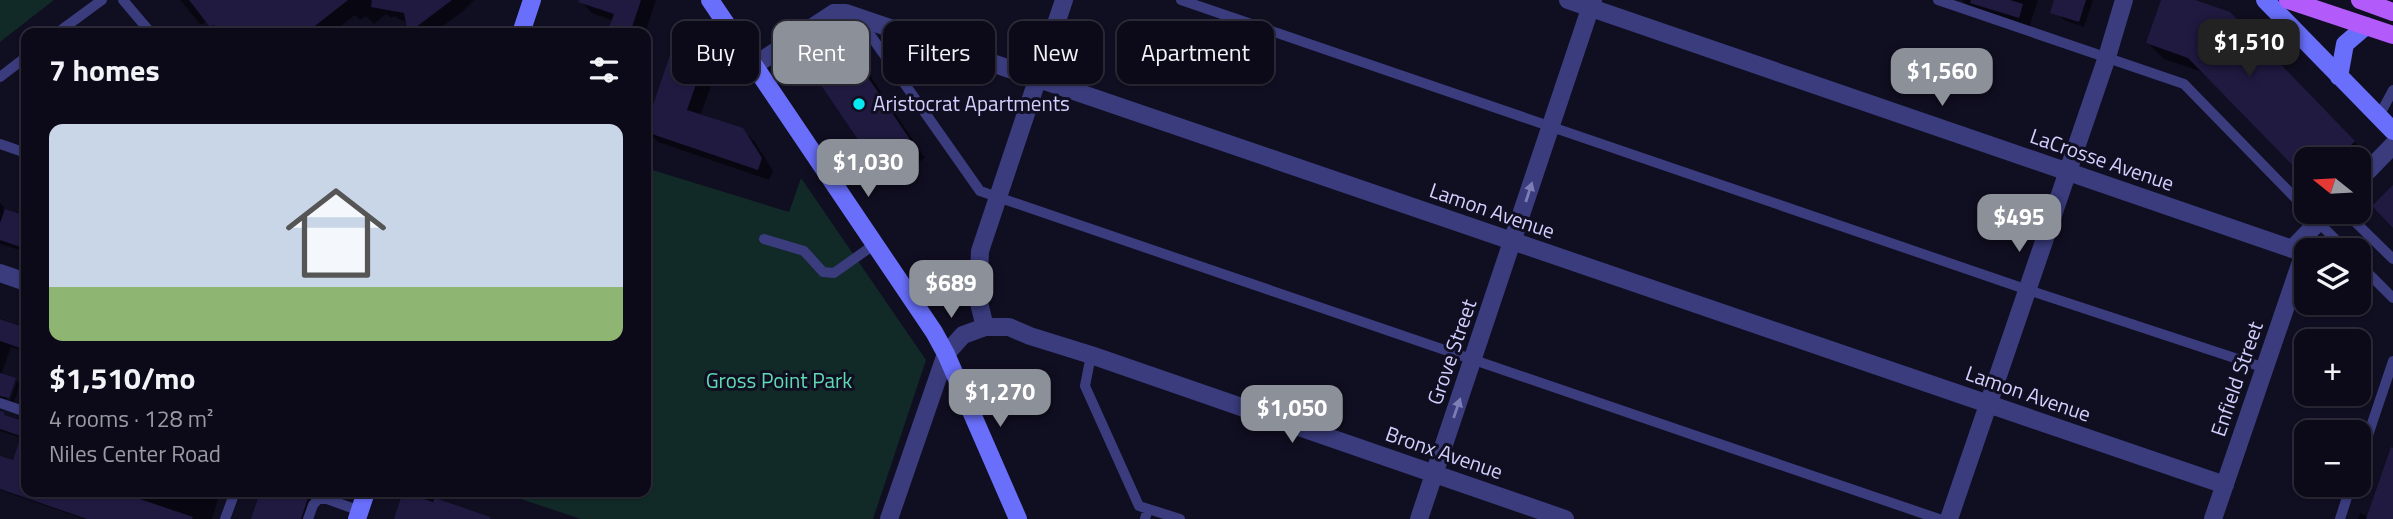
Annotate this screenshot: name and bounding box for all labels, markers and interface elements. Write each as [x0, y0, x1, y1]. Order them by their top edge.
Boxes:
pin: $1,510 [2192, 20, 2306, 79]
chip: Buy [672, 21, 759, 84]
chip: Rent [773, 21, 869, 84]
chip: Filters [883, 21, 995, 84]
chip: New [1009, 21, 1103, 84]
chip: Apartment [1117, 21, 1274, 84]
text: $1,510 [2214, 24, 2284, 59]
text: 7 homes [49, 47, 160, 93]
pin: $1,560 [1885, 48, 1999, 108]
icon: filters [585, 51, 623, 89]
text: $1,560 [1907, 53, 1977, 88]
place label: Aristocrat Apartments [873, 87, 1070, 119]
marker: Aristocrat Apartments [851, 96, 867, 112]
street label: LaCrosse Avenue [2026, 119, 2179, 199]
pin: $1,030 [811, 140, 925, 199]
text: $1,030 [833, 144, 903, 179]
north arrow [2294, 147, 2371, 224]
map controls [2294, 147, 2371, 497]
icon: home [273, 170, 399, 296]
street label: Lamon Avenue [1425, 174, 1559, 246]
one-way arrow [1525, 182, 1535, 203]
pin: $495 [1978, 194, 2060, 254]
text: $495 [1993, 199, 2045, 234]
button: layers [2294, 238, 2371, 315]
pin: $689 [910, 260, 992, 320]
text: $689 [925, 265, 977, 300]
street label: Grove Street [1418, 294, 1484, 409]
street label: Enfield Street [2201, 316, 2271, 441]
button: + [2294, 329, 2371, 406]
text: $1,510/mo [49, 355, 195, 401]
street label: Lamon Avenue [1961, 357, 2095, 429]
park label: Gross Point Park [706, 364, 852, 396]
pin: $1,270 [943, 370, 1057, 429]
text: $1,270 [965, 374, 1035, 409]
pin: $1,050 [1235, 386, 1349, 445]
text: $1,050 [1257, 390, 1327, 425]
one-way arrow [1452, 397, 1463, 418]
text: 4 rooms · 128 m² [49, 401, 213, 436]
street label: Bronx Avenue [1381, 417, 1507, 487]
button: − [2294, 420, 2371, 497]
text: Niles Center Road [49, 436, 221, 471]

